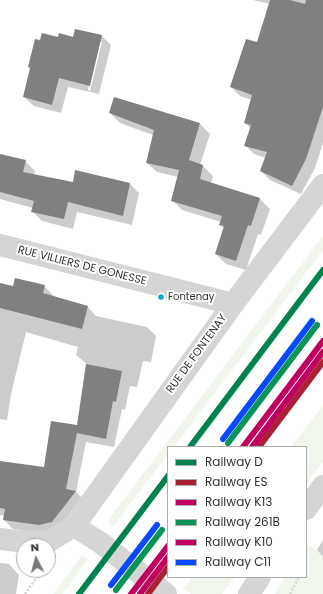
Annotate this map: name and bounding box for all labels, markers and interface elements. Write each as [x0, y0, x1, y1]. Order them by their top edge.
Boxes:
street label: RUE VILLIERS DE GONESSE [16, 244, 148, 288]
place label: Fontenay [168, 291, 214, 303]
marker: Fontenay [156, 292, 166, 302]
street label: RUE DE FONTENAY [164, 312, 230, 396]
legend [167, 446, 307, 578]
text: Railway D [205, 453, 263, 470]
text: Railway ES [205, 473, 267, 490]
text: Railway K13 [205, 493, 272, 510]
text: Railway 261B [205, 513, 280, 530]
text: Railway K10 [205, 533, 273, 550]
north arrow [16, 538, 56, 578]
text: N [30, 539, 40, 555]
text: Railway C11 [205, 553, 271, 570]

